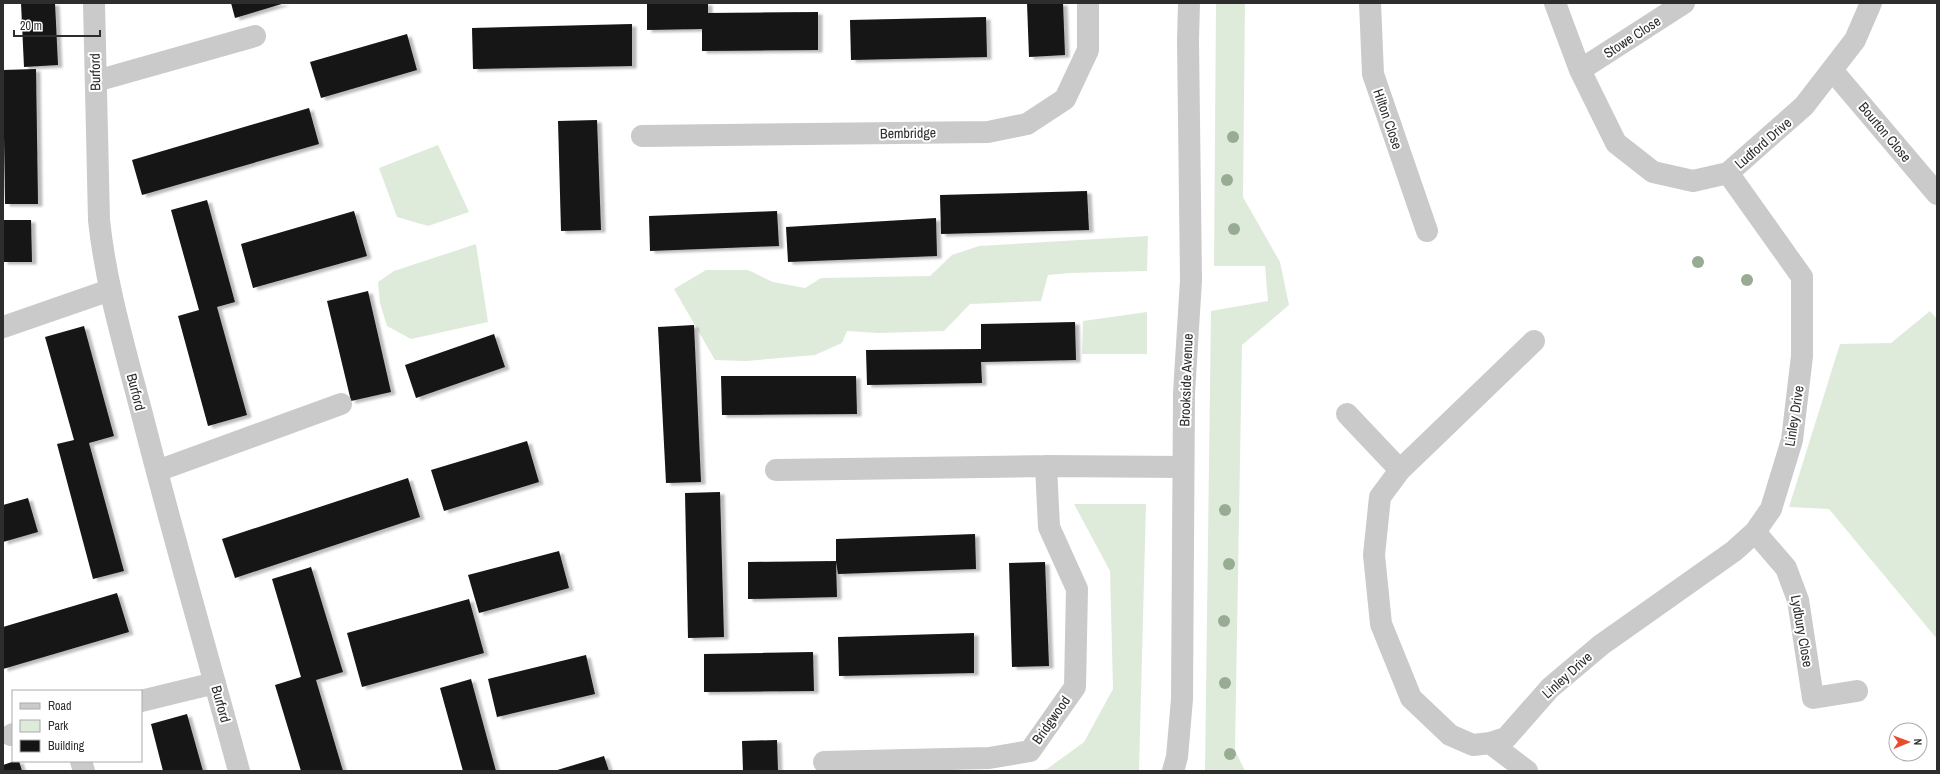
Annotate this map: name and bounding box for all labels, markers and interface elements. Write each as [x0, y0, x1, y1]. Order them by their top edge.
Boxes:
scale bar [14, 12, 100, 38]
street label: Stowe Close [1600, 12, 1664, 62]
text: 20 m [20, 18, 42, 34]
street label: Burford [86, 53, 104, 91]
street label: Hilton Close [1369, 87, 1407, 151]
street label: Bourton Close [1855, 98, 1915, 166]
street label: Ludford Drive [1731, 113, 1795, 173]
street label: Bembridge [880, 124, 936, 142]
street label: Brookside Avenue [1175, 333, 1197, 427]
street label: Burford [123, 372, 149, 412]
street label: Linley Drive [1780, 384, 1808, 448]
street label: Lydbury Close [1787, 594, 1817, 668]
street label: Linley Drive [1538, 648, 1596, 702]
street label: Burford [207, 683, 235, 725]
legend [12, 690, 142, 762]
street label: Bridgwood [1028, 692, 1074, 748]
text: Road [48, 698, 72, 714]
text: Park [48, 718, 68, 734]
north arrow [1888, 722, 1928, 762]
text: Building [48, 738, 85, 754]
text: N [1911, 738, 1925, 745]

